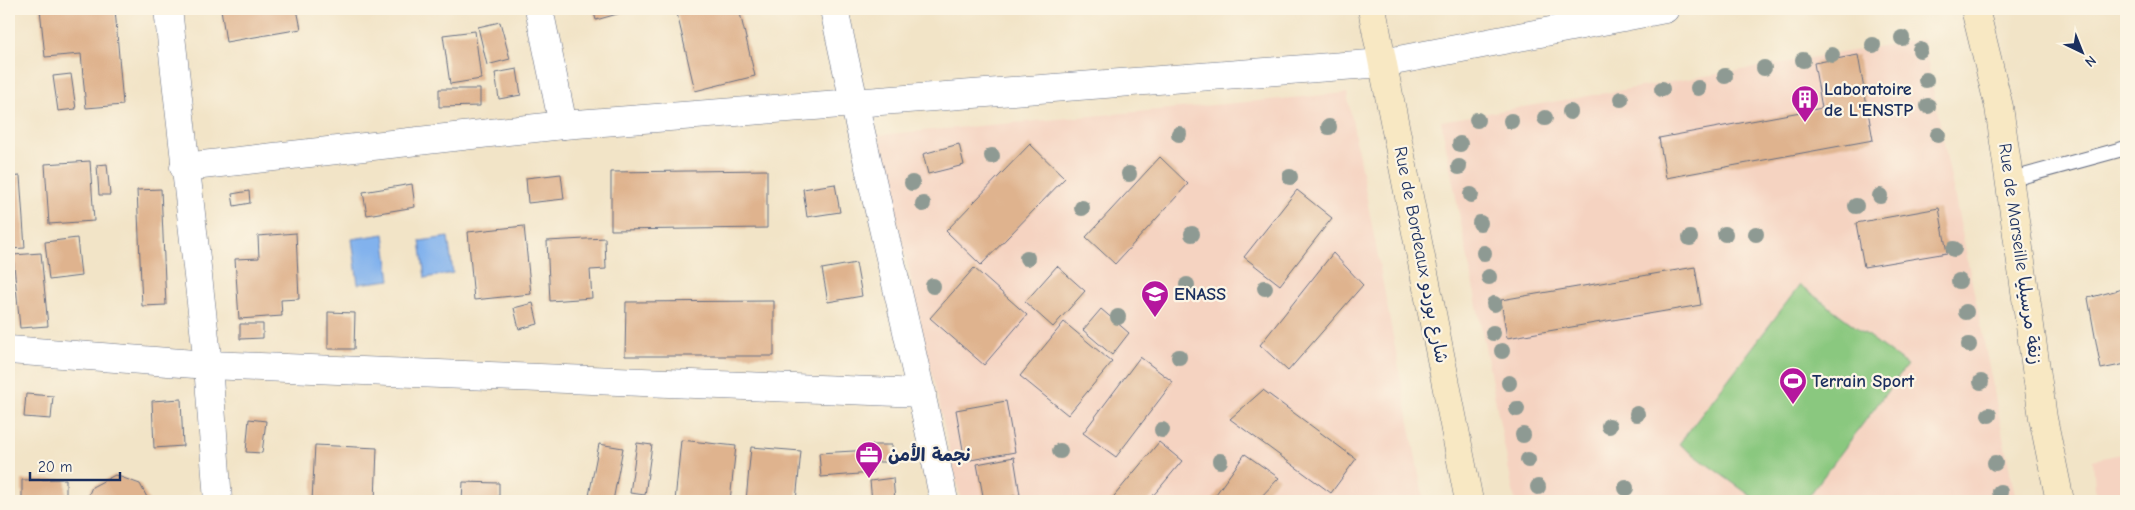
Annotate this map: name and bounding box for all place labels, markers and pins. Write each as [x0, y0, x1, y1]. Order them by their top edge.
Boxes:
place label: Laboratoire de L'ENSTP [1824, 79, 1913, 121]
building icon: Laboratoire de L'ENSTP [1790, 84, 1820, 123]
school or university icon: ENASS [1140, 279, 1170, 318]
place label: ENASS [1174, 284, 1226, 305]
sports icon: Terrain Sport [1778, 366, 1808, 405]
place label: Terrain Sport [1812, 371, 1915, 392]
office icon: نجمة الأمن [854, 440, 884, 479]
place label: نجمة الأمن [888, 443, 971, 466]

